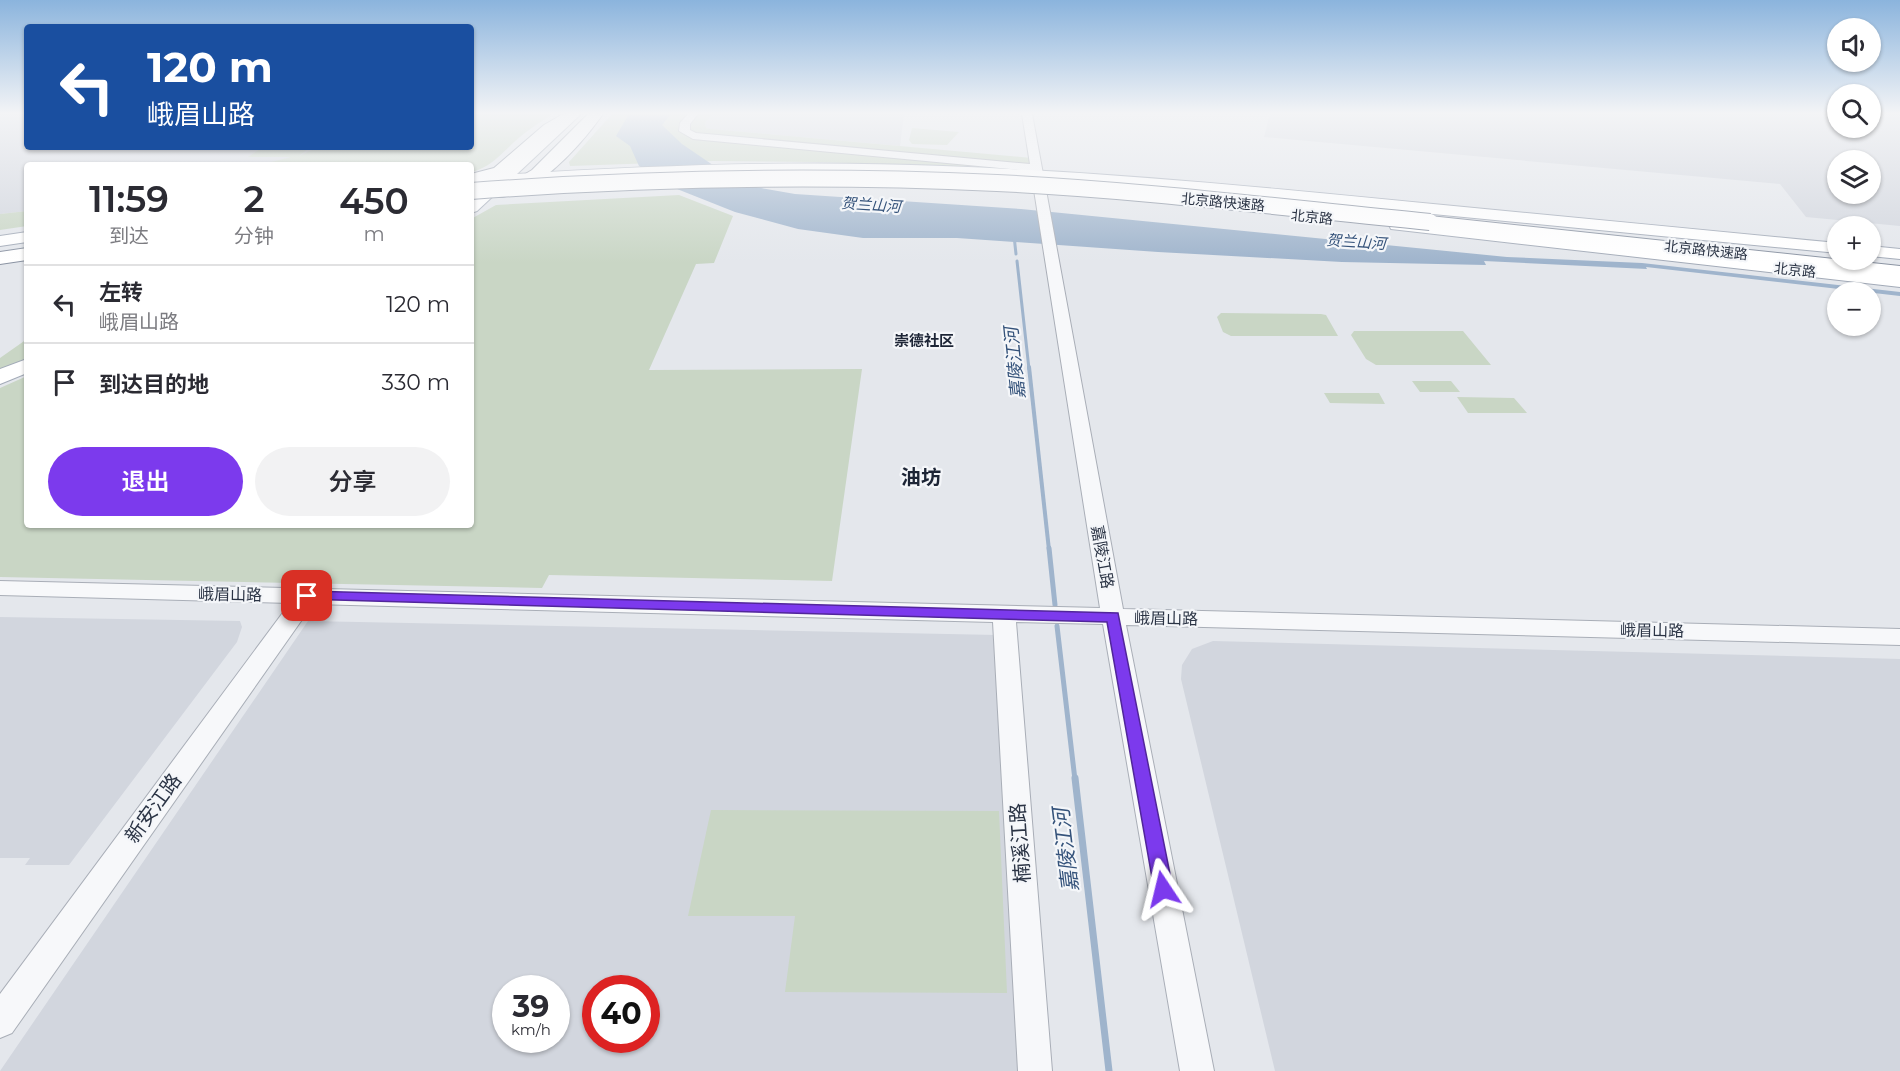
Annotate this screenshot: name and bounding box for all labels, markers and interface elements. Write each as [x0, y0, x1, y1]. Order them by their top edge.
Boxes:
map controls [1827, 18, 1881, 336]
button: sound [1827, 18, 1881, 72]
text: 120 m [147, 41, 273, 93]
icon: left [48, 48, 126, 126]
button: search [1827, 84, 1881, 138]
text: 峨眉山路 [147, 98, 255, 131]
button: layers [1827, 150, 1881, 204]
text: 11:59 [89, 177, 169, 221]
text: 2 [244, 177, 265, 221]
text: 450 [339, 179, 409, 223]
street label: 北京路快速路 [1180, 189, 1266, 215]
water label: 贺兰山河 [840, 193, 905, 216]
street label: 北京路 [1290, 206, 1334, 228]
button: + [1827, 216, 1881, 270]
text: m [363, 222, 385, 246]
text: 到达 [109, 224, 149, 248]
text: 分钟 [234, 224, 274, 248]
water label: 贺兰山河 [1325, 230, 1390, 253]
street label: 北京路快速路 [1663, 237, 1749, 263]
street label: 北京路 [1773, 259, 1817, 281]
text: 左转 [99, 279, 143, 306]
button: − [1827, 282, 1881, 336]
icon: left [48, 288, 81, 321]
text: 120 m [386, 291, 450, 318]
text: 峨眉山路 [99, 310, 179, 334]
water label: 嘉陵江河 [1000, 323, 1030, 400]
district label: 崇德社区 [894, 331, 954, 350]
icon: arrive [48, 366, 81, 399]
text: 330 m [382, 369, 450, 396]
text: 到达目的地 [99, 371, 209, 398]
button: 退出 [48, 447, 243, 516]
button: 分享 [255, 447, 450, 516]
district label: 油坊 [901, 465, 941, 489]
street label: 嘉陵江路 [1088, 524, 1117, 590]
pin [281, 570, 332, 621]
icon: arrive [290, 579, 323, 612]
street label: 峨眉山路 [198, 584, 262, 605]
street label: 峨眉山路 [1134, 608, 1198, 629]
street label: 峨眉山路 [1620, 620, 1684, 641]
street label: 新安江路 [120, 769, 186, 847]
street label: 楠溪江路 [1005, 802, 1035, 884]
water label: 嘉陵江河 [1047, 803, 1083, 893]
position arrow [1131, 857, 1195, 921]
speed limit sign: 40 [582, 975, 660, 1053]
text: 39 [513, 988, 549, 1025]
text: km/h [511, 1020, 551, 1039]

